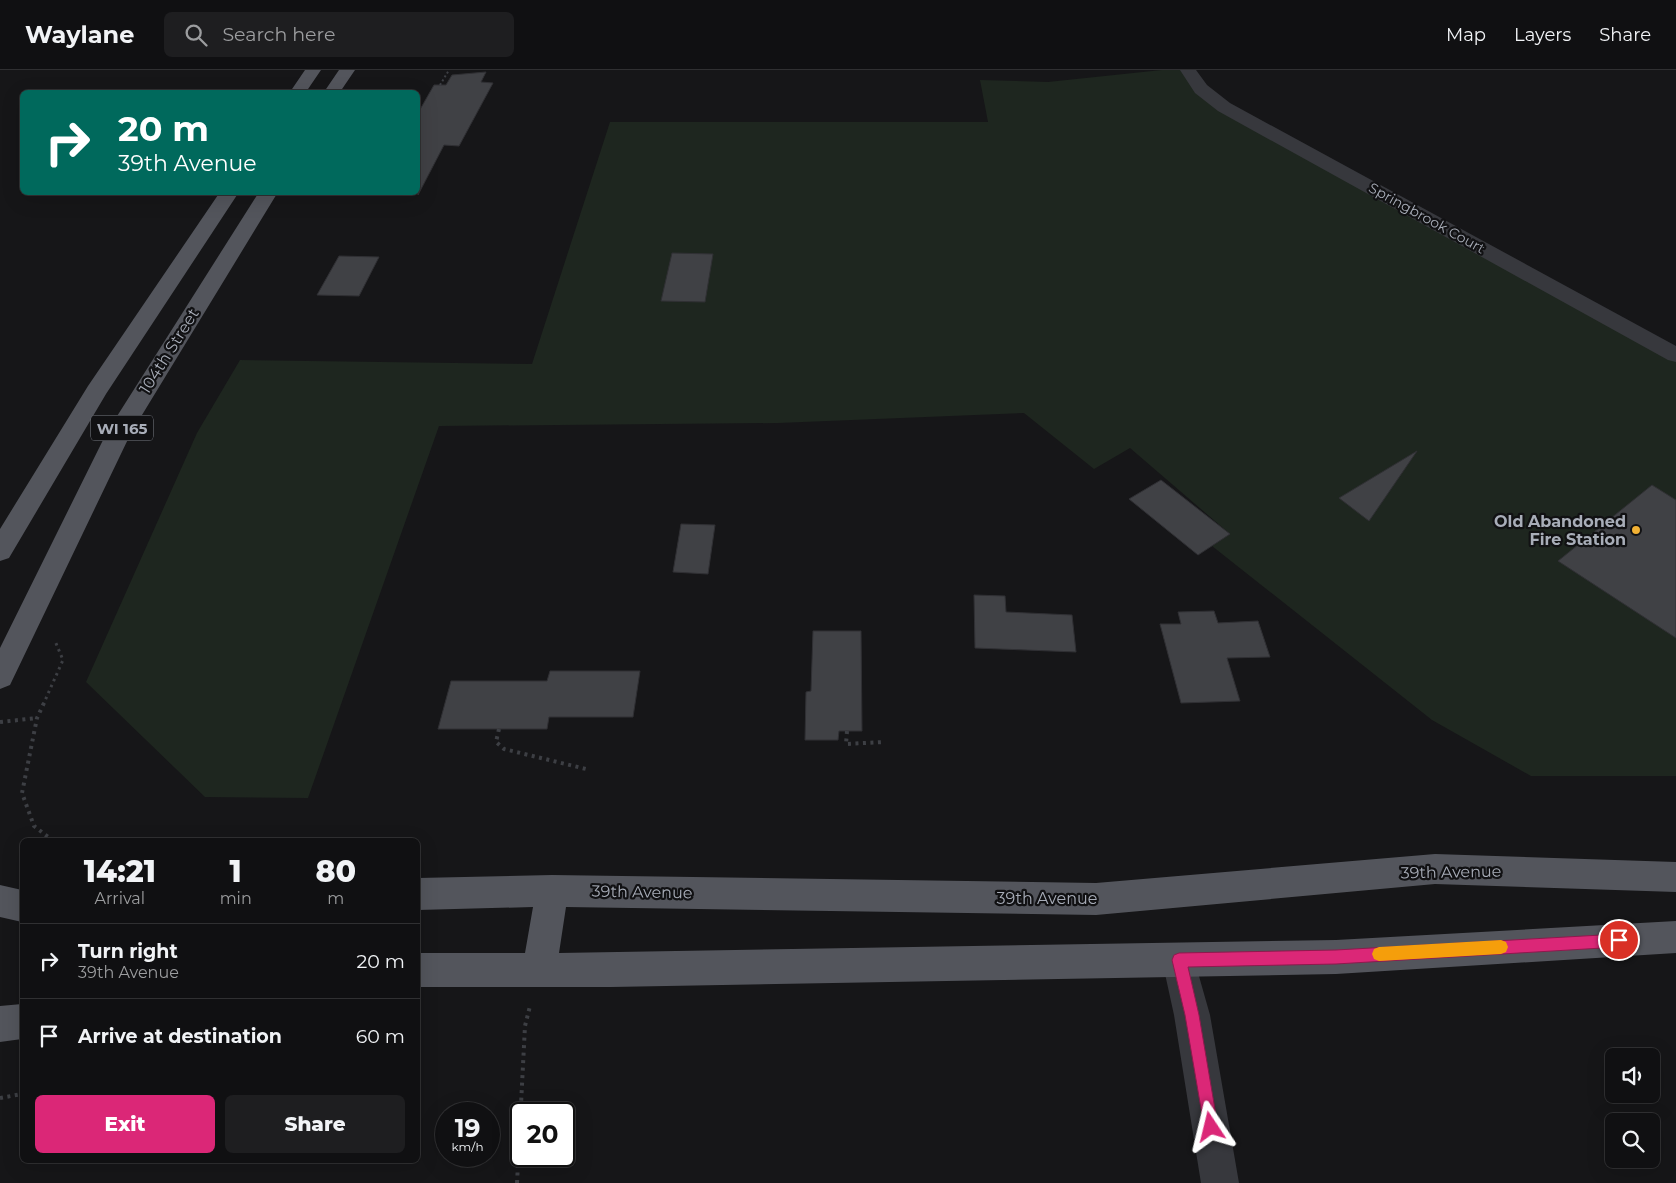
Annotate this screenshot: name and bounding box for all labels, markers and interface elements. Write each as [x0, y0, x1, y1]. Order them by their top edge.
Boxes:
search box [164, 12, 514, 57]
text: Waylane [25, 20, 134, 49]
icon: search [182, 21, 210, 49]
text: Search here [222, 23, 335, 46]
text: Map [1446, 24, 1486, 46]
text: Layers [1514, 24, 1571, 46]
text: Share [1599, 24, 1651, 46]
text: 20 m [118, 107, 209, 150]
icon: right [35, 110, 100, 175]
text: 39th Avenue [118, 150, 257, 177]
street label: Springbrook Court [1366, 179, 1489, 258]
street label: 104th Street [135, 304, 203, 397]
road number: WI 165 [91, 416, 153, 440]
place label: Old Abandoned Fire Station [1494, 512, 1626, 549]
marker: Old Abandoned Fire Station [1630, 524, 1642, 536]
text: 14:21 [84, 853, 156, 890]
text: 1 [230, 853, 242, 890]
text: 80 [316, 853, 356, 890]
street label: 39th Avenue [1400, 862, 1502, 882]
street label: 39th Avenue [591, 882, 693, 902]
text: Arrival [95, 889, 145, 908]
text: min [220, 889, 252, 908]
text: m [327, 889, 344, 908]
street label: 39th Avenue [997, 889, 1097, 908]
pin [1598, 919, 1640, 961]
icon: arrive [1605, 926, 1633, 954]
text: Turn right [78, 940, 178, 963]
icon: right [35, 947, 63, 975]
text: 20 m [357, 950, 405, 973]
text: 39th Avenue [78, 963, 179, 982]
icon: arrive [35, 1022, 63, 1050]
text: Arrive at destination [78, 1025, 282, 1048]
text: 60 m [356, 1025, 405, 1048]
map controls [1605, 1048, 1660, 1168]
button: sound [1605, 1048, 1660, 1103]
button: Exit [35, 1095, 215, 1153]
button: Share [225, 1095, 405, 1153]
position arrow [1184, 1100, 1236, 1152]
speed limit sign: 20 [510, 1102, 575, 1167]
text: 19 [455, 1113, 480, 1143]
button: search [1605, 1113, 1660, 1168]
text: km/h [451, 1139, 484, 1154]

